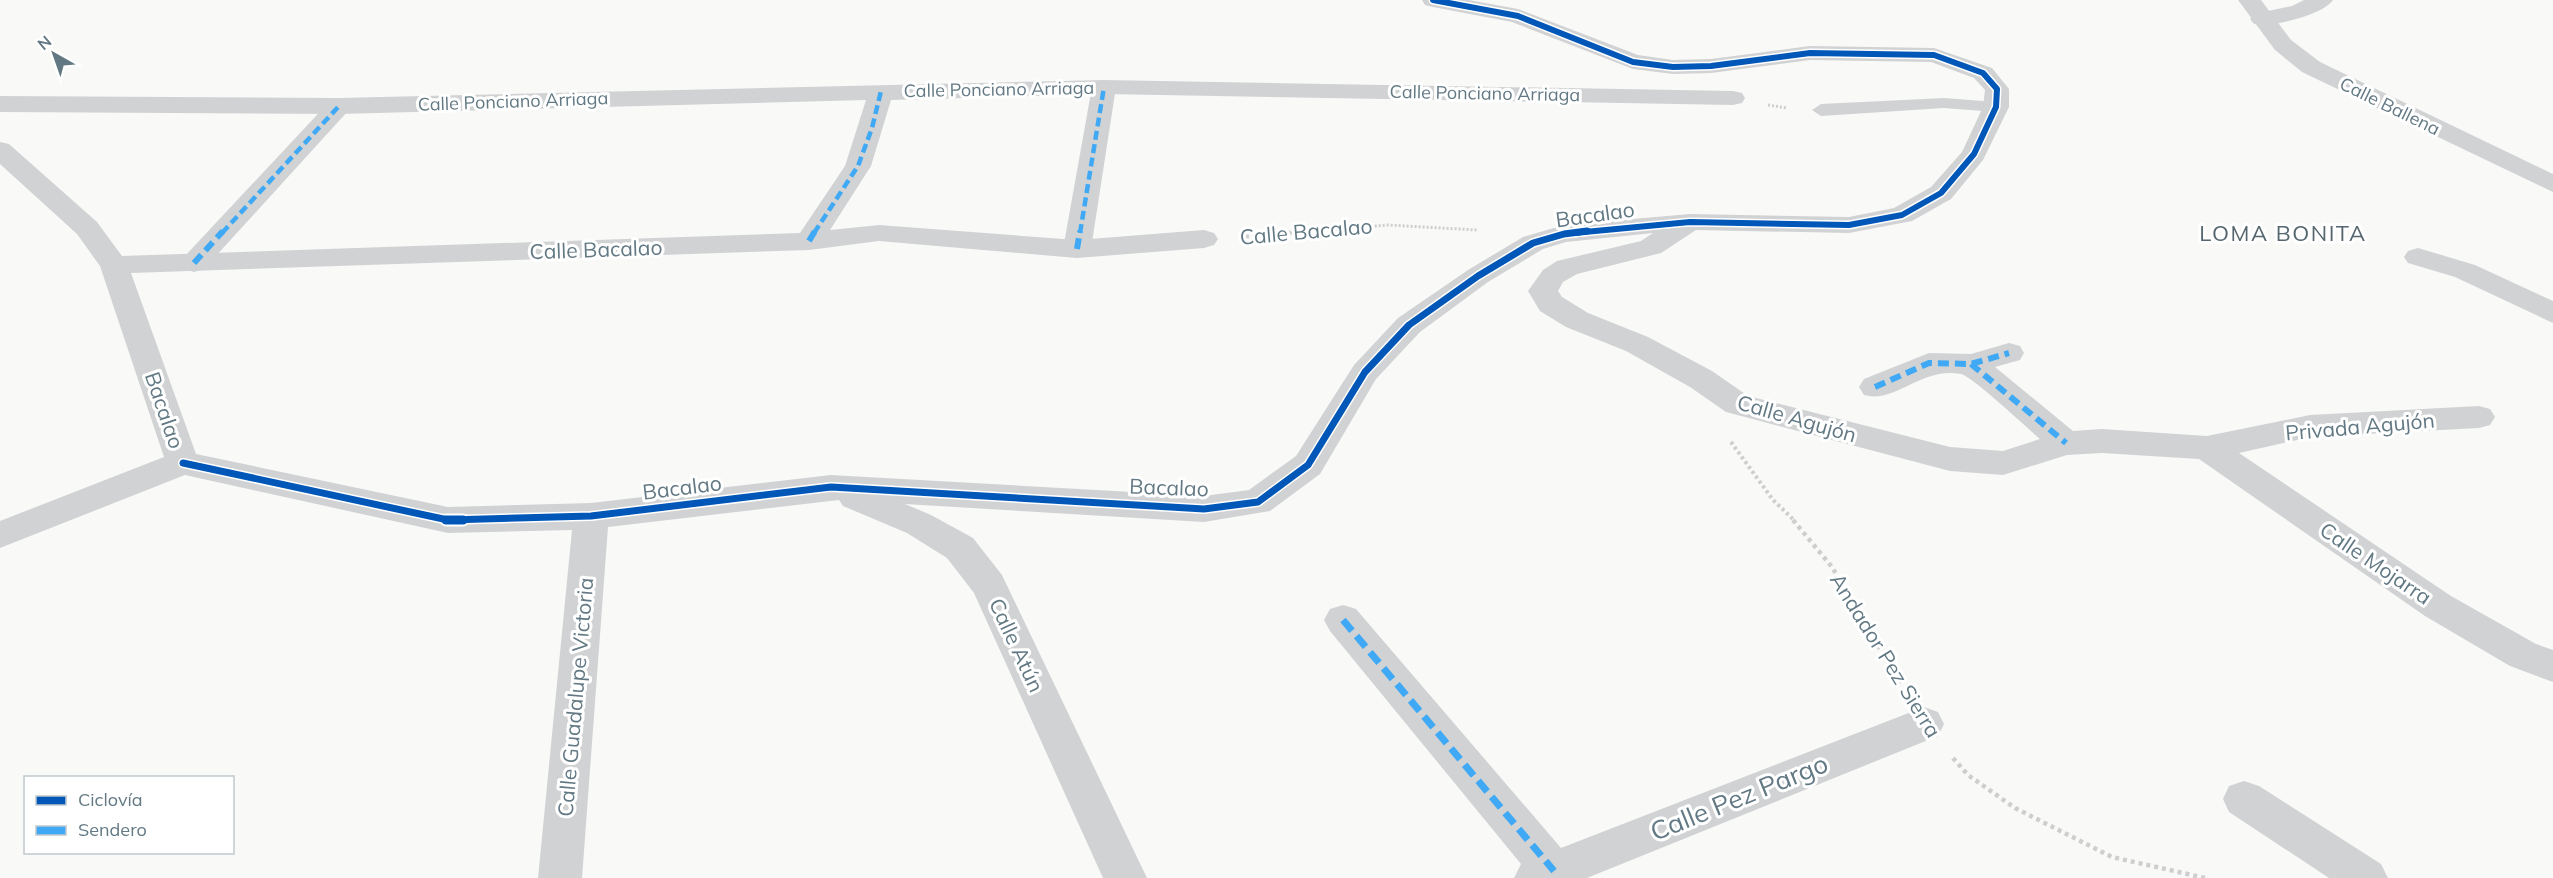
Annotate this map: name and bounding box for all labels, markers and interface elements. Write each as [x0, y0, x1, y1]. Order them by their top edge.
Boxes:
north arrow [24, 24, 84, 84]
text: N [33, 31, 55, 54]
street label: Calle Ballena [2336, 72, 2444, 140]
street label: Calle Ponciano Arriaga [904, 76, 1094, 102]
street label: Calle Ponciano Arriaga [1390, 80, 1580, 106]
street label: Calle Ponciano Arriaga [417, 86, 609, 116]
street label: Bacalao [1554, 196, 1636, 232]
street label: Calle Bacalao [1239, 212, 1373, 250]
district label: LOMA BONITA [2199, 219, 2367, 247]
street label: Calle Bacalao [529, 234, 663, 264]
street label: Bacalao [140, 368, 190, 452]
street label: Calle Agujón [1734, 389, 1860, 447]
street label: Privada Agujón [2284, 407, 2436, 445]
street label: Bacalao [641, 469, 723, 505]
street label: Bacalao [1129, 473, 1209, 501]
street label: Calle Mojarra [2315, 516, 2437, 610]
street label: Andador Pez Sierra [1825, 568, 1947, 742]
street label: Calle Guadalupe Victoria [552, 576, 598, 818]
street label: Calle Atún [984, 594, 1050, 696]
street label: Calle Pez Pargo [1645, 746, 1833, 848]
legend [24, 776, 234, 854]
text: Ciclovía [78, 788, 143, 811]
text: Sendero [78, 818, 147, 841]

